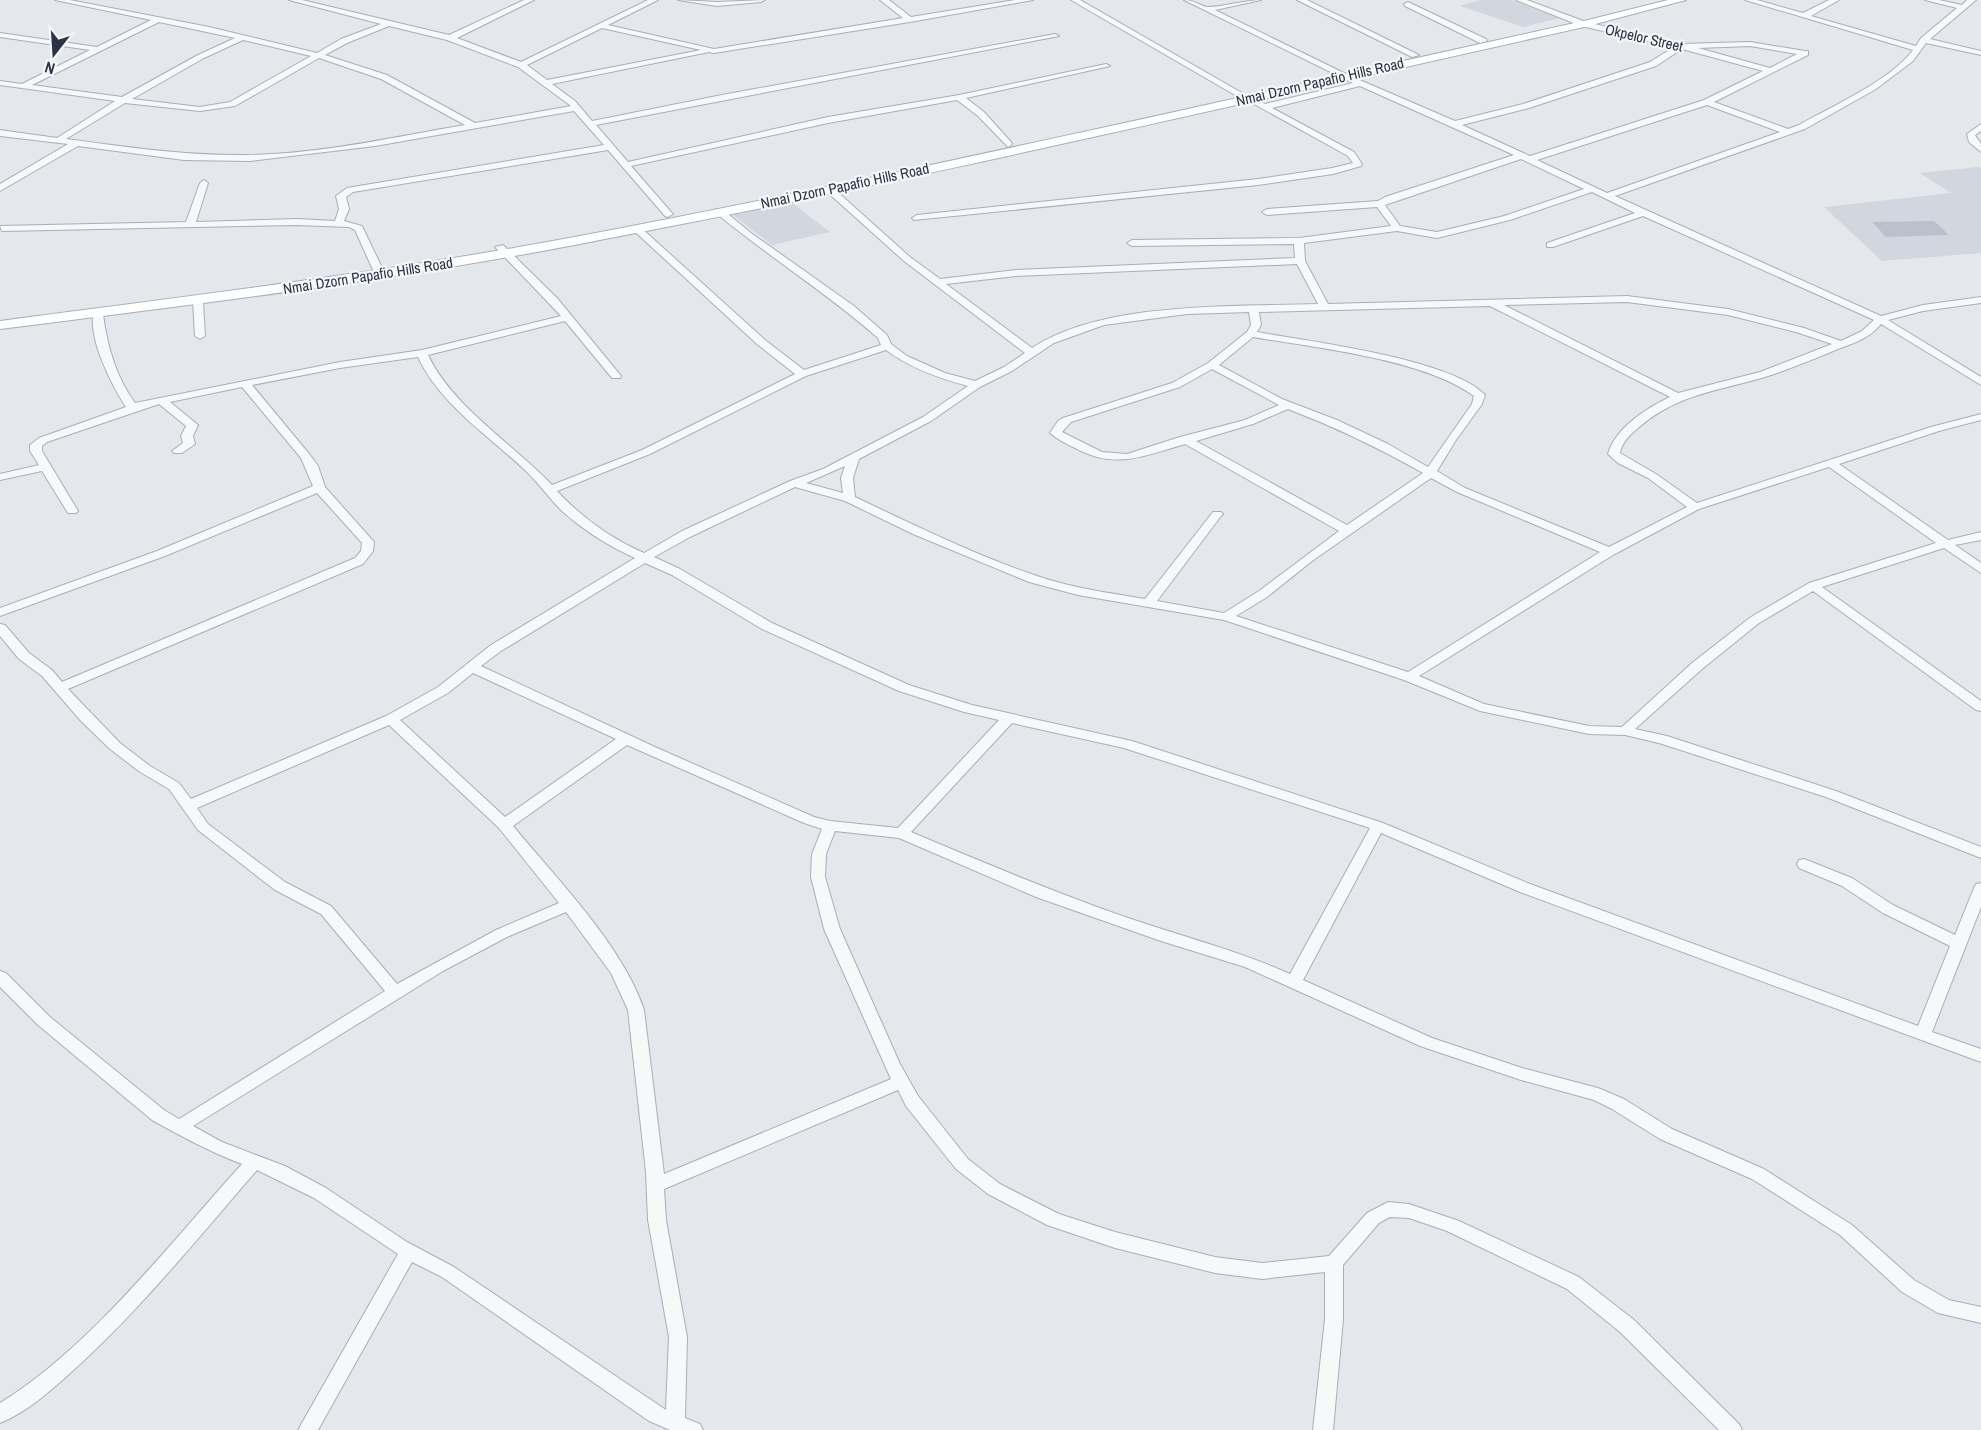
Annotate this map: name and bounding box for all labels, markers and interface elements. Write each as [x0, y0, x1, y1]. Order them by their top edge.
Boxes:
street label: Okpelor Street [1603, 18, 1686, 57]
north arrow [24, 24, 84, 84]
street label: Nmai Dzorn Papafio Hills Road [1234, 52, 1406, 111]
text: N [42, 56, 57, 80]
street label: Nmai Dzorn Papafio Hills Road [759, 157, 931, 214]
street label: Nmai Dzorn Papafio Hills Road [282, 252, 454, 299]

